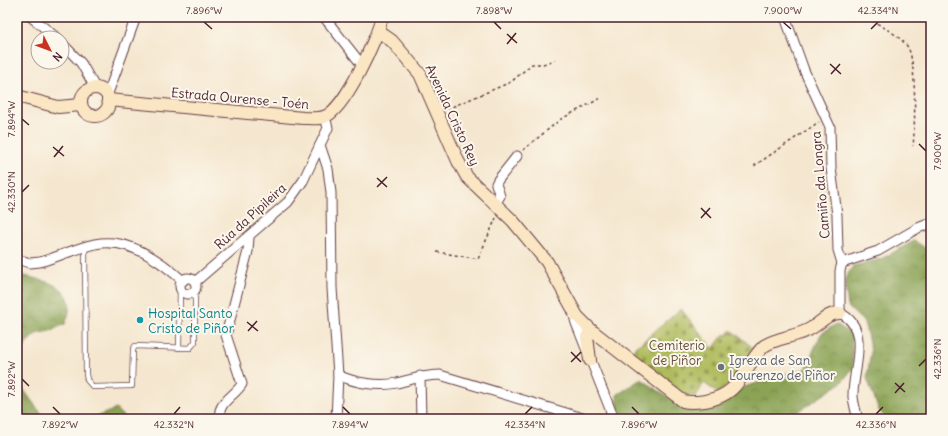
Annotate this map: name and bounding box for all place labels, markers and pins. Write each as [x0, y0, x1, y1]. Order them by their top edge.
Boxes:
place label: Hospital Santo Cristo de Piñor [148, 305, 235, 337]
marker: Hospital Santo Cristo de Piñor [135, 315, 145, 325]
place label: Igrexa de San Lourenzo de Piñor [729, 352, 836, 384]
marker: Igrexa de San Lourenzo de Piñor [716, 362, 726, 372]

